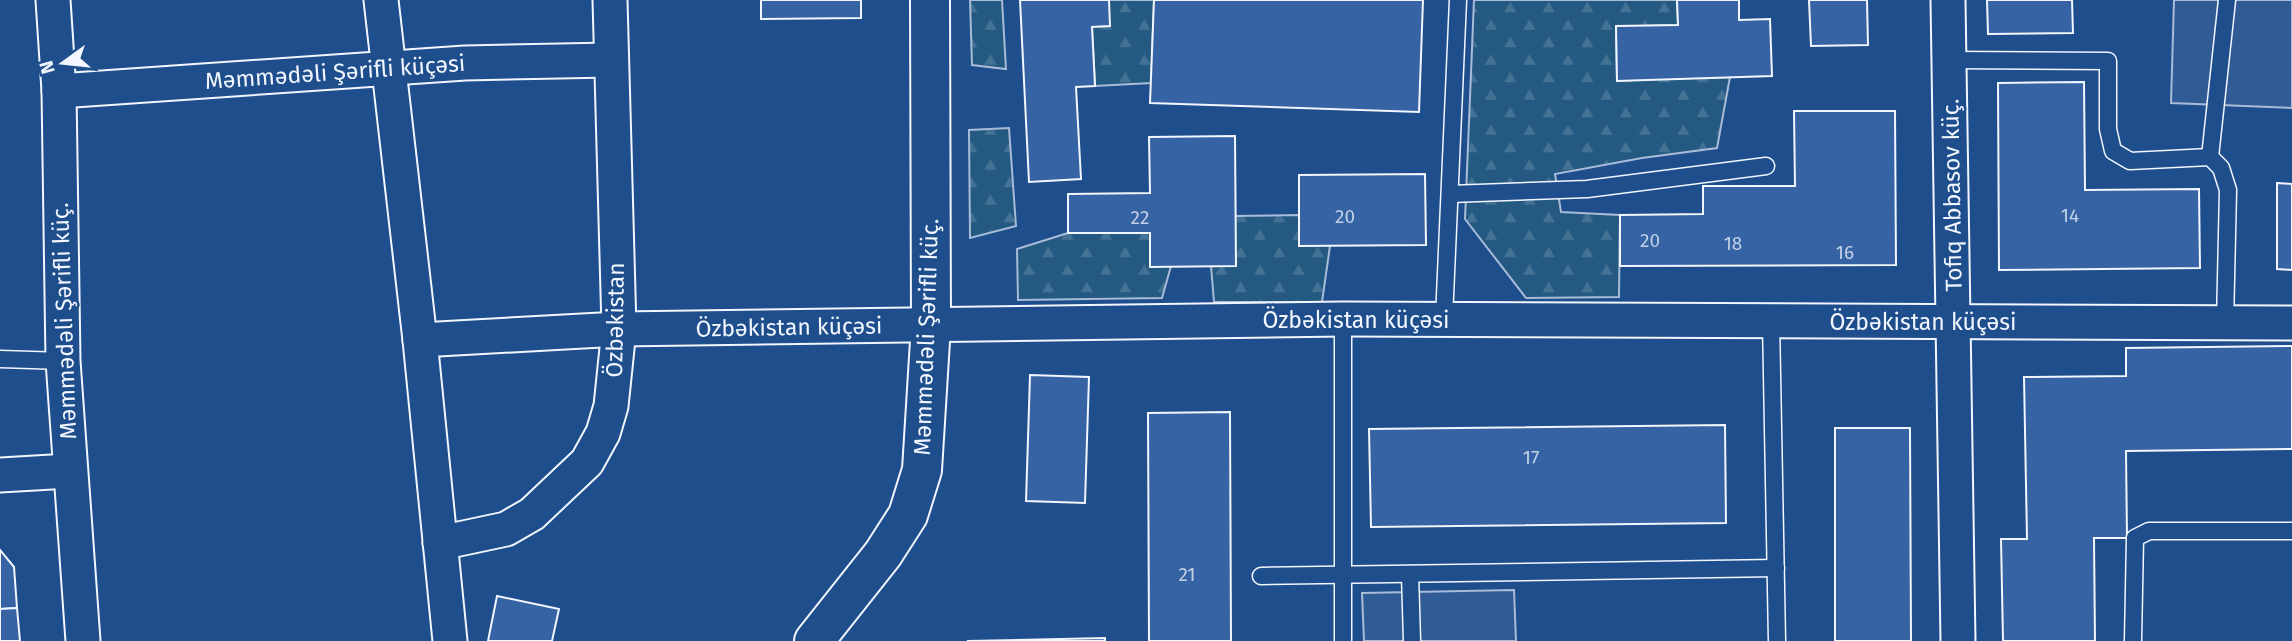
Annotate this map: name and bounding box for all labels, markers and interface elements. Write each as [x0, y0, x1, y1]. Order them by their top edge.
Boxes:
north arrow [28, 28, 98, 98]
street label: Məmmədəli Şərifli küçəsi [204, 49, 466, 95]
text: N [34, 58, 60, 76]
street label: Tofiq Abbasov küç. [1936, 98, 1968, 292]
street label: Məmmədəli Şərifli küç. [46, 202, 82, 440]
house number: 14 [2061, 204, 2079, 227]
house number: 20 [1335, 205, 1355, 228]
house number: 22 [1131, 206, 1149, 229]
street label: Məmmədəli Şərifli küç. [908, 218, 944, 456]
house number: 20 [1640, 229, 1660, 252]
house number: 18 [1724, 232, 1742, 255]
house number: 16 [1836, 241, 1854, 264]
street label: Özbəkistan [600, 262, 630, 378]
street label: Özbəkistan küçəsi [1263, 306, 1449, 334]
street label: Özbəkistan küçəsi [1830, 308, 2016, 336]
street label: Özbəkistan küçəsi [695, 311, 883, 343]
house number: 17 [1523, 446, 1539, 469]
house number: 21 [1178, 563, 1196, 586]

